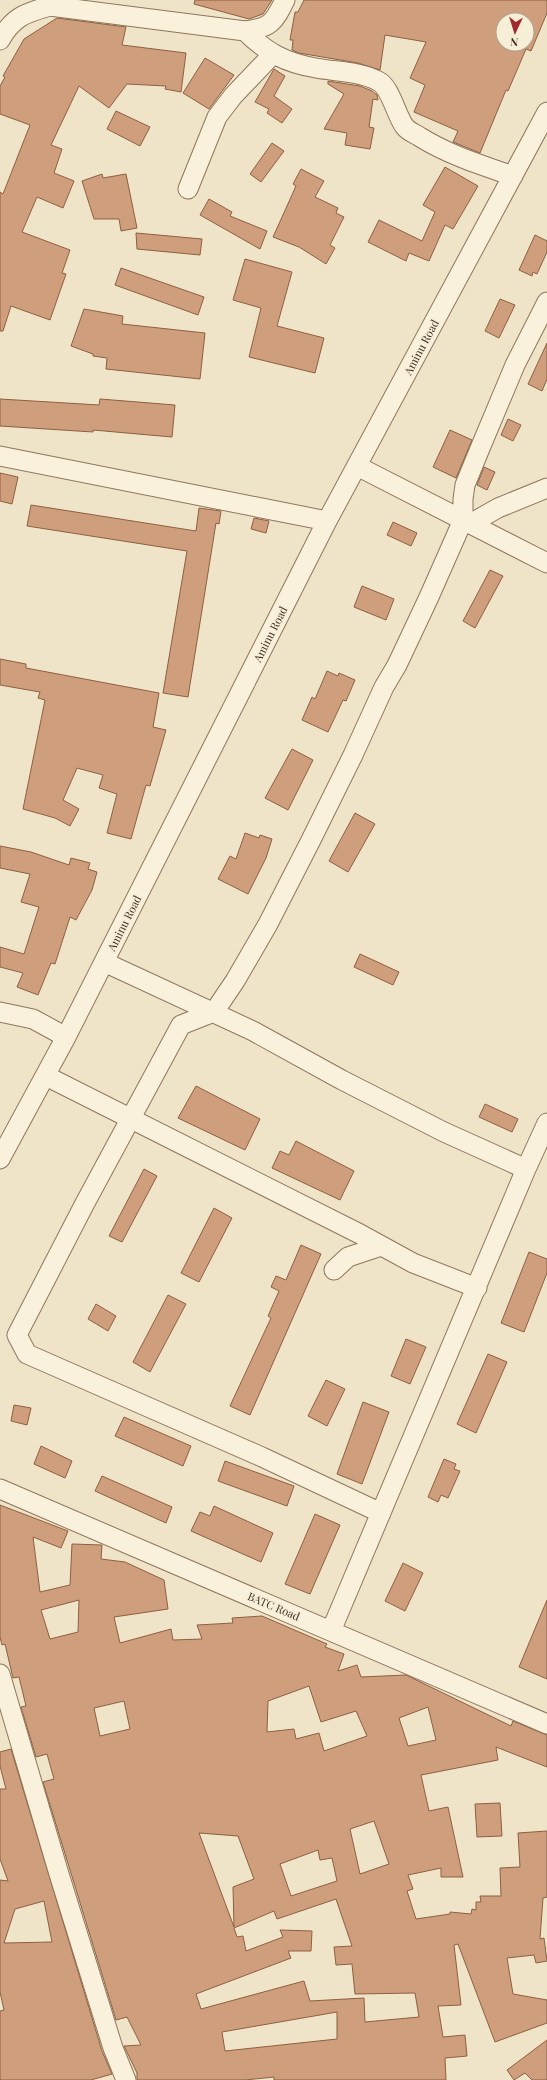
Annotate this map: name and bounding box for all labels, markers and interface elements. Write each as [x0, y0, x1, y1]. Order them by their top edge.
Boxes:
north arrow [495, 12, 535, 52]
text: N [510, 35, 519, 50]
street label: Aminu Road [400, 316, 442, 378]
street label: Aminu Road [249, 603, 291, 665]
street label: Aminu Road [103, 892, 145, 954]
street label: BATC Road [246, 1588, 303, 1624]

